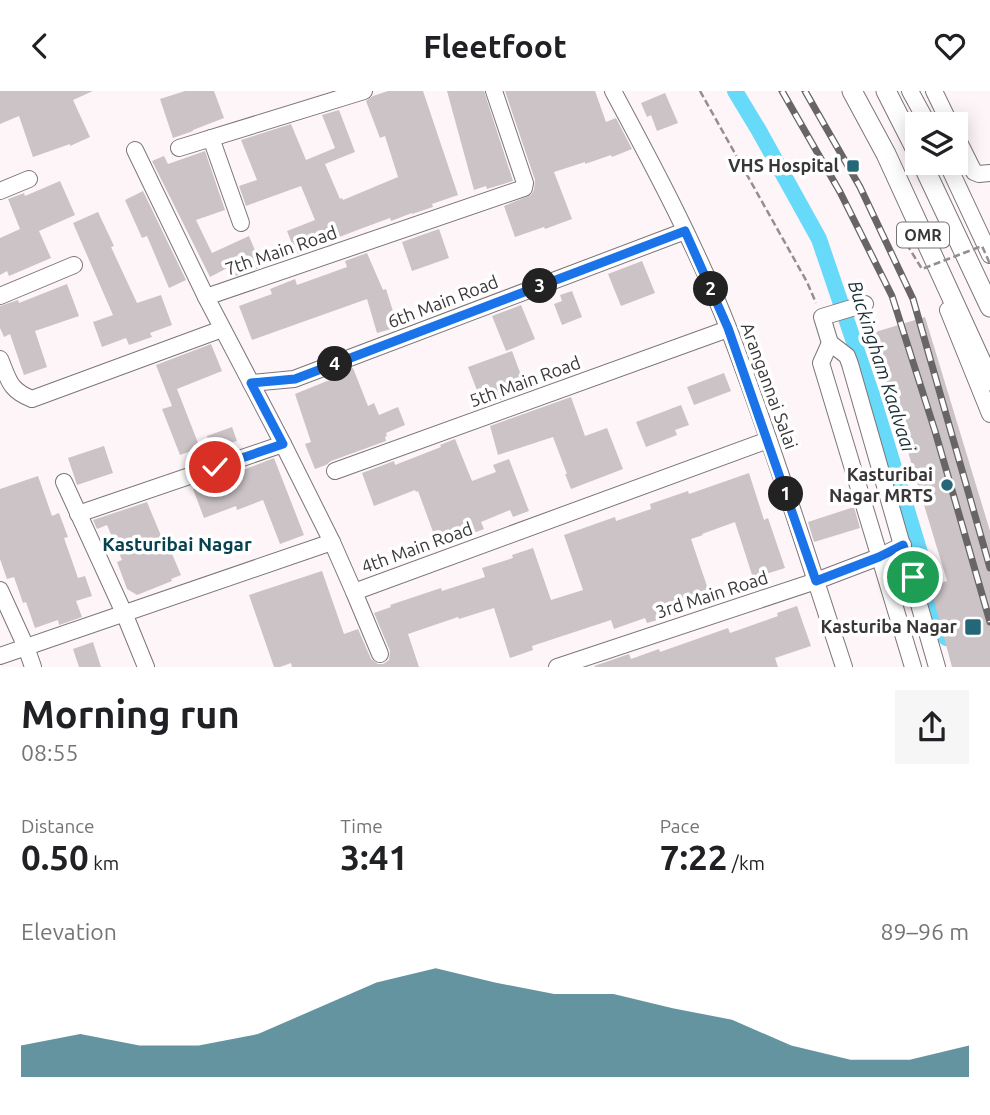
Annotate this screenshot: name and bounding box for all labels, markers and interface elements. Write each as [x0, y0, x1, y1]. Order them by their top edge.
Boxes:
icon: back [21, 27, 59, 65]
icon: heart [931, 27, 969, 65]
text: Fleetfoot [423, 28, 567, 64]
map controls [905, 112, 968, 175]
button: layers [905, 112, 968, 175]
place label: VHS Hospital [728, 155, 840, 175]
marker: VHS Hospital [845, 158, 861, 174]
street label: 7th Main Road [222, 222, 339, 279]
road number: OMR [897, 223, 949, 247]
pin: 3 [522, 269, 558, 303]
street label: 6th Main Road [385, 271, 501, 331]
pin: 2 [694, 271, 728, 307]
text: 3 [534, 274, 545, 296]
text: 2 [705, 277, 716, 299]
water label: Buckingham Kaalvaai [844, 278, 920, 455]
street label: Arangannai Salai [738, 320, 802, 452]
pin: 4 [318, 347, 352, 381]
text: 4 [329, 352, 340, 374]
street label: 5th Main Road [466, 352, 583, 410]
pin [185, 437, 245, 497]
icon: check [196, 448, 234, 486]
place label: Kasturibai Nagar MRTS [829, 464, 933, 505]
pin: 1 [768, 477, 804, 511]
marker: Kasturibai Nagar MRTS [939, 477, 955, 493]
text: 1 [780, 482, 791, 504]
street label: 4th Main Road [358, 518, 475, 576]
district label: Kasturibai Nagar [102, 533, 252, 555]
pin [883, 547, 943, 607]
icon: arrive [894, 558, 932, 596]
street label: 3rd Main Road [653, 566, 770, 622]
place label: Kasturiba Nagar [820, 616, 958, 636]
marker: Kasturiba Nagar [963, 617, 983, 637]
button: share [895, 690, 969, 764]
text: Morning run [21, 693, 240, 735]
text: 08:55 [21, 740, 79, 765]
text: Distance [21, 815, 95, 837]
text: Time [340, 815, 383, 837]
text: Pace [660, 815, 700, 837]
text: 0.50 [21, 837, 89, 877]
text: 3:41 [340, 837, 408, 877]
text: 7:22 [660, 837, 728, 877]
text: km [89, 852, 119, 874]
text: /km [728, 852, 765, 874]
text: Elevation [21, 919, 117, 944]
text: 89–96 m [881, 919, 969, 944]

